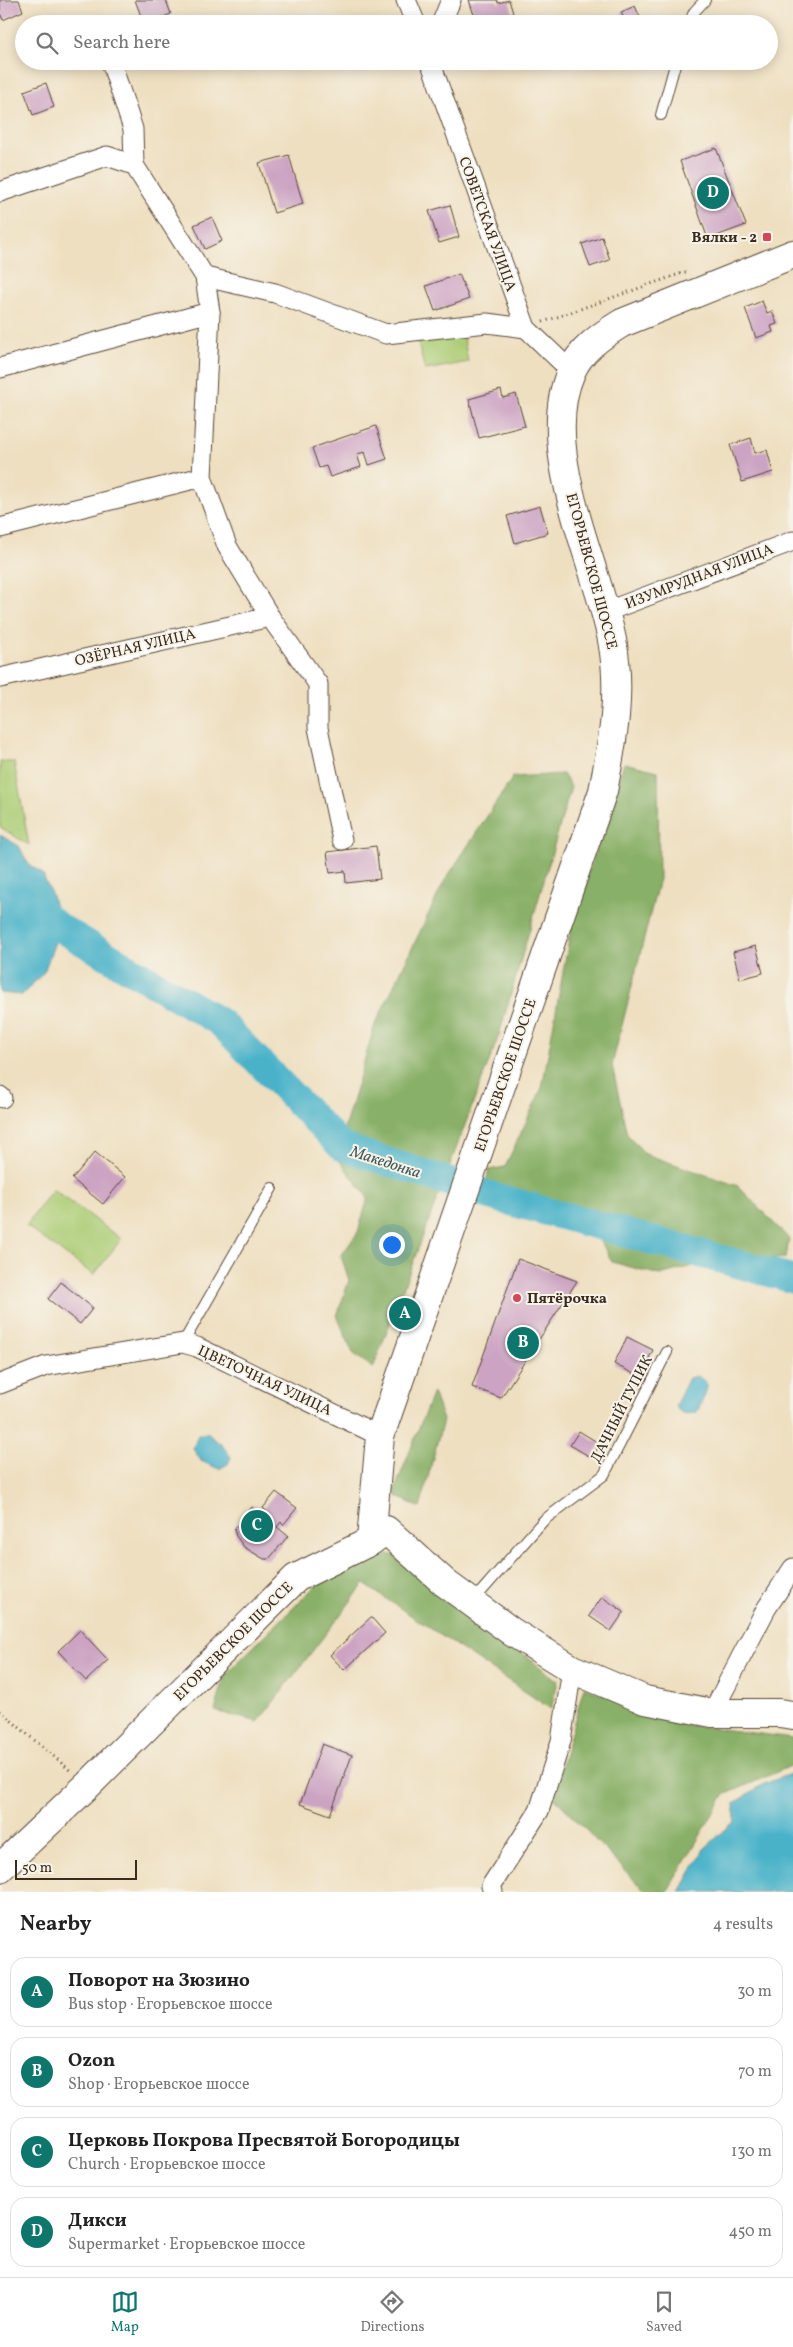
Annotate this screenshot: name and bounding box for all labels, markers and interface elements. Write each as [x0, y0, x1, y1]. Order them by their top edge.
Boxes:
search box [15, 15, 778, 70]
icon: search [33, 29, 61, 57]
text: Search here [73, 30, 170, 56]
street label: СОВЕТСКАЯ УЛИЦА [452, 154, 521, 295]
pin: D [697, 174, 729, 212]
place label: Вялки - 2 [692, 228, 757, 249]
marker: Вялки - 2 [761, 231, 773, 243]
street label: ЕГОРЬЕВСКОЕ ШОССЕ [560, 491, 622, 652]
street label: ИЗУМРУДНАЯ УЛИЦА [622, 539, 777, 615]
street label: ОЗЁРНАЯ УЛИЦА [73, 624, 198, 673]
street label: ЕГОРЬЕВСКОЕ ШОССЕ [470, 996, 543, 1155]
water label: Македонка [346, 1141, 424, 1185]
your location [379, 1232, 405, 1258]
place label: Пятёрочка [527, 1289, 607, 1310]
marker: Пятёрочка [511, 1292, 523, 1304]
pin: A [389, 1295, 421, 1333]
pin: B [507, 1324, 539, 1362]
street label: ЦВЕТОЧНАЯ УЛИЦА [194, 1341, 335, 1422]
street label: ДАЧНЫЙ ТУПИК [586, 1352, 659, 1467]
pin: C [241, 1507, 273, 1545]
street label: ЕГОРЬЕВСКОЕ ШОССЕ [170, 1578, 298, 1706]
scale bar [15, 1857, 138, 1880]
text: 50 m [22, 1859, 52, 1878]
text: Nearby [20, 1910, 91, 1939]
text: 4 results [713, 1914, 773, 1936]
text: Поворот на Зюзино [68, 1968, 250, 1994]
text: A [31, 1981, 43, 2003]
text: 30 m [737, 1981, 772, 2003]
text: Bus stop · Егорьевское шоссе [68, 1994, 273, 2016]
text: Ozon [68, 2048, 115, 2074]
text: B [32, 2061, 42, 2083]
text: 70 m [738, 2061, 772, 2083]
text: Shop · Егорьевское шоссе [68, 2074, 250, 2096]
text: Церковь Покрова Пресвятой Богородицы [68, 2128, 460, 2154]
text: C [32, 2141, 42, 2163]
text: 130 m [731, 2141, 772, 2163]
text: Church · Егорьевское шоссе [68, 2154, 266, 2176]
text: Дикси [68, 2208, 127, 2234]
text: D [31, 2221, 43, 2243]
text: 450 m [729, 2221, 772, 2243]
text: Supermarket · Егорьевское шоссе [68, 2234, 305, 2256]
tab: Map [111, 2288, 139, 2337]
tab: Directions [360, 2288, 425, 2337]
tab: Saved [646, 2288, 682, 2337]

